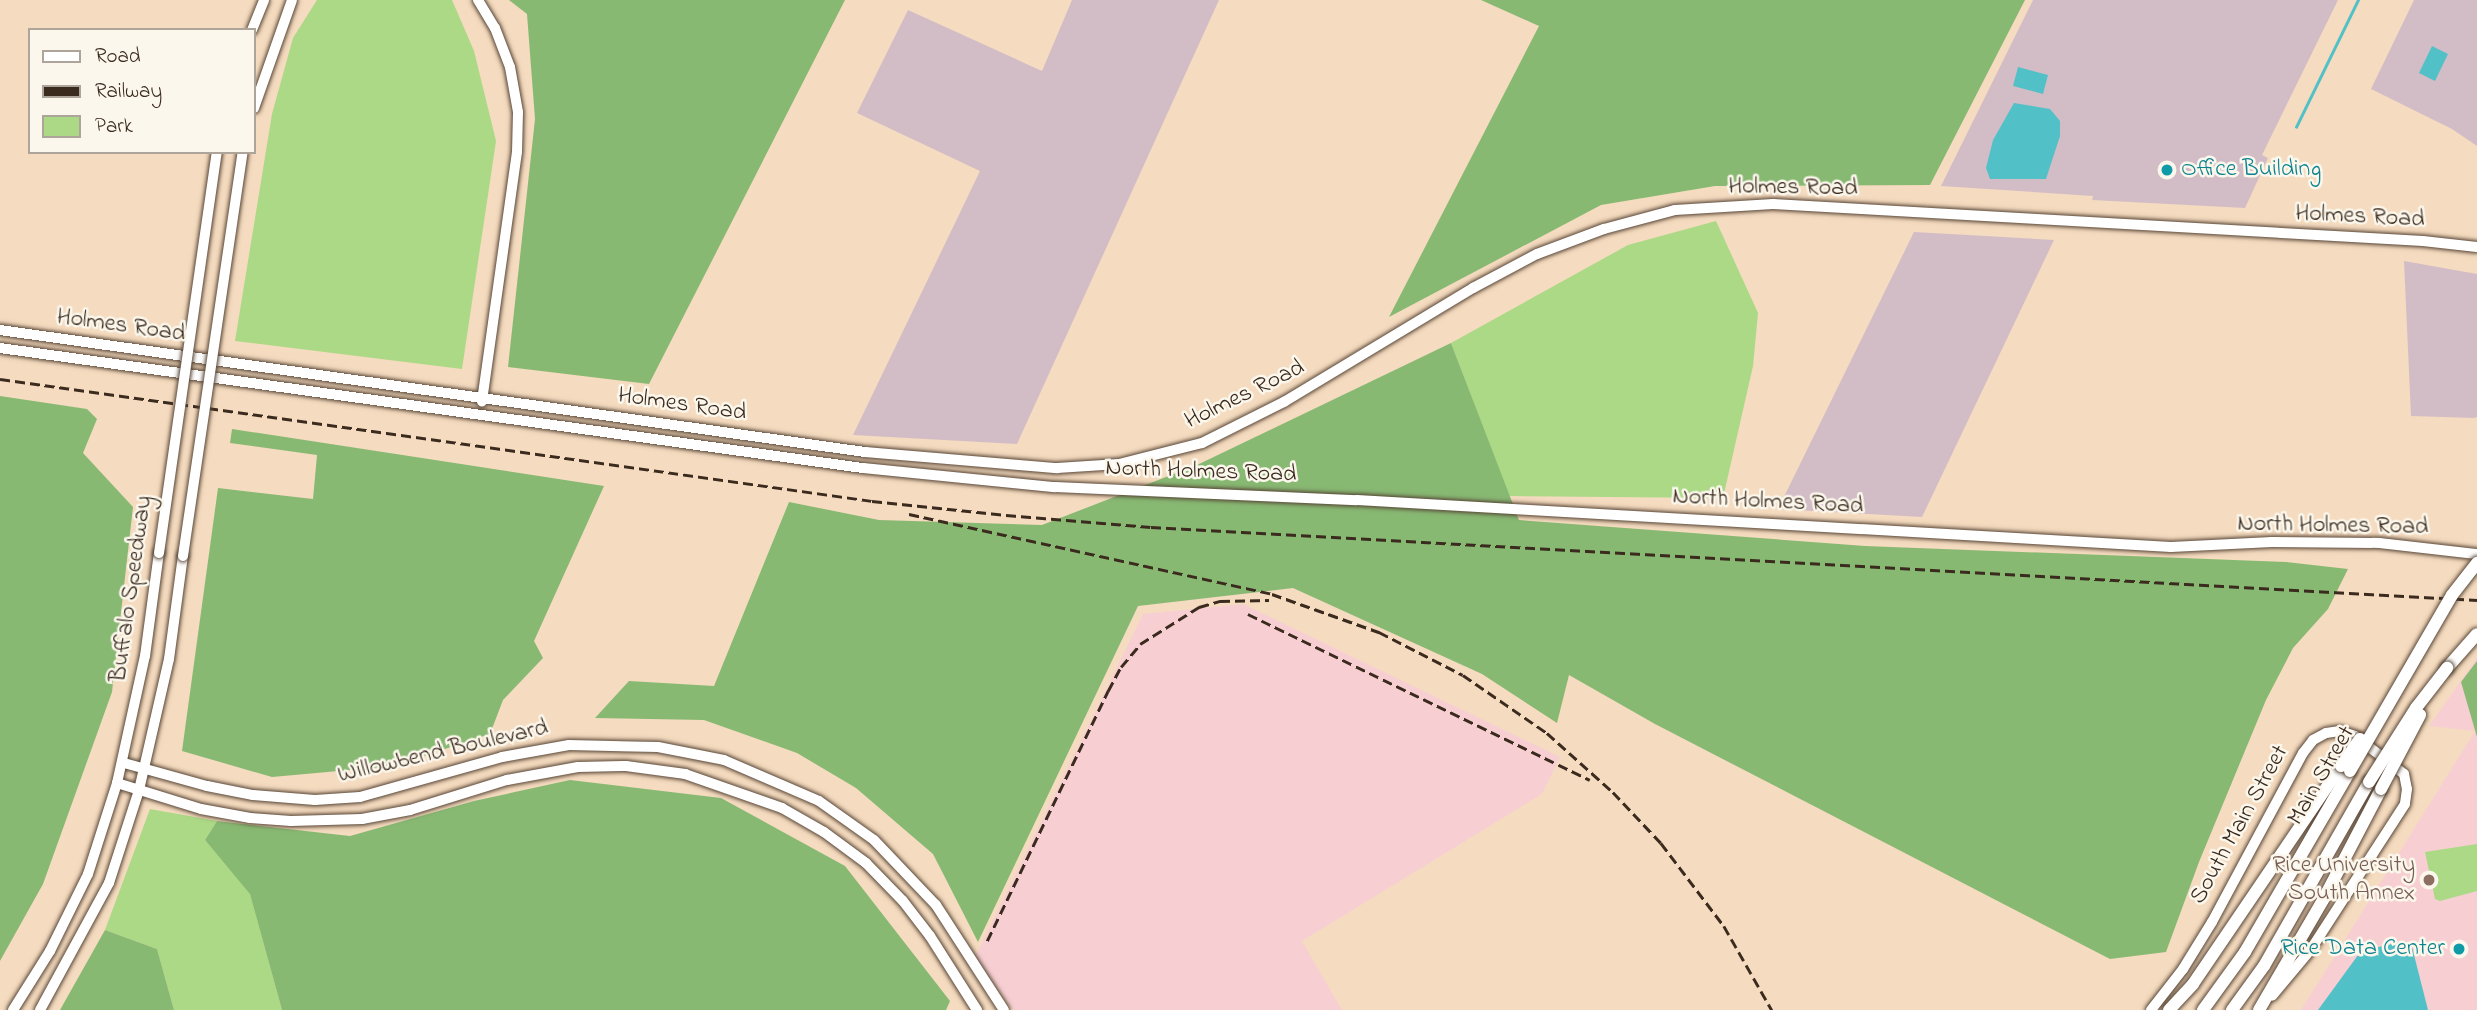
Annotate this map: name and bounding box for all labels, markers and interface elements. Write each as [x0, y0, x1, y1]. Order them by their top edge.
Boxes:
legend [28, 28, 256, 154]
text: Road [95, 42, 141, 72]
text: Railway [95, 77, 162, 107]
text: Park [95, 112, 133, 142]
place label: Office Building [2181, 156, 2321, 184]
marker: Office Building [2159, 162, 2175, 178]
street label: Holmes Road [1728, 172, 1858, 204]
street label: Holmes Road [2295, 199, 2425, 235]
street label: Holmes Road [55, 303, 187, 349]
street label: Holmes Road [1180, 354, 1310, 436]
street label: Holmes Road [616, 382, 748, 428]
street label: North Holmes Road [1105, 454, 1297, 490]
street label: North Holmes Road [1672, 483, 1864, 521]
street label: Buffalo Speedway [105, 494, 159, 684]
street label: North Holmes Road [2237, 510, 2429, 542]
street label: Willowbend Boulevard [335, 714, 551, 790]
street label: Main Street [2282, 721, 2362, 831]
street label: South Main Street [2184, 741, 2296, 909]
place label: Rice University South Annex [2273, 852, 2415, 908]
marker: Rice University South Annex [2421, 872, 2437, 888]
place label: Rice Data Center [2280, 935, 2445, 963]
marker: Rice Data Center [2451, 941, 2467, 957]

